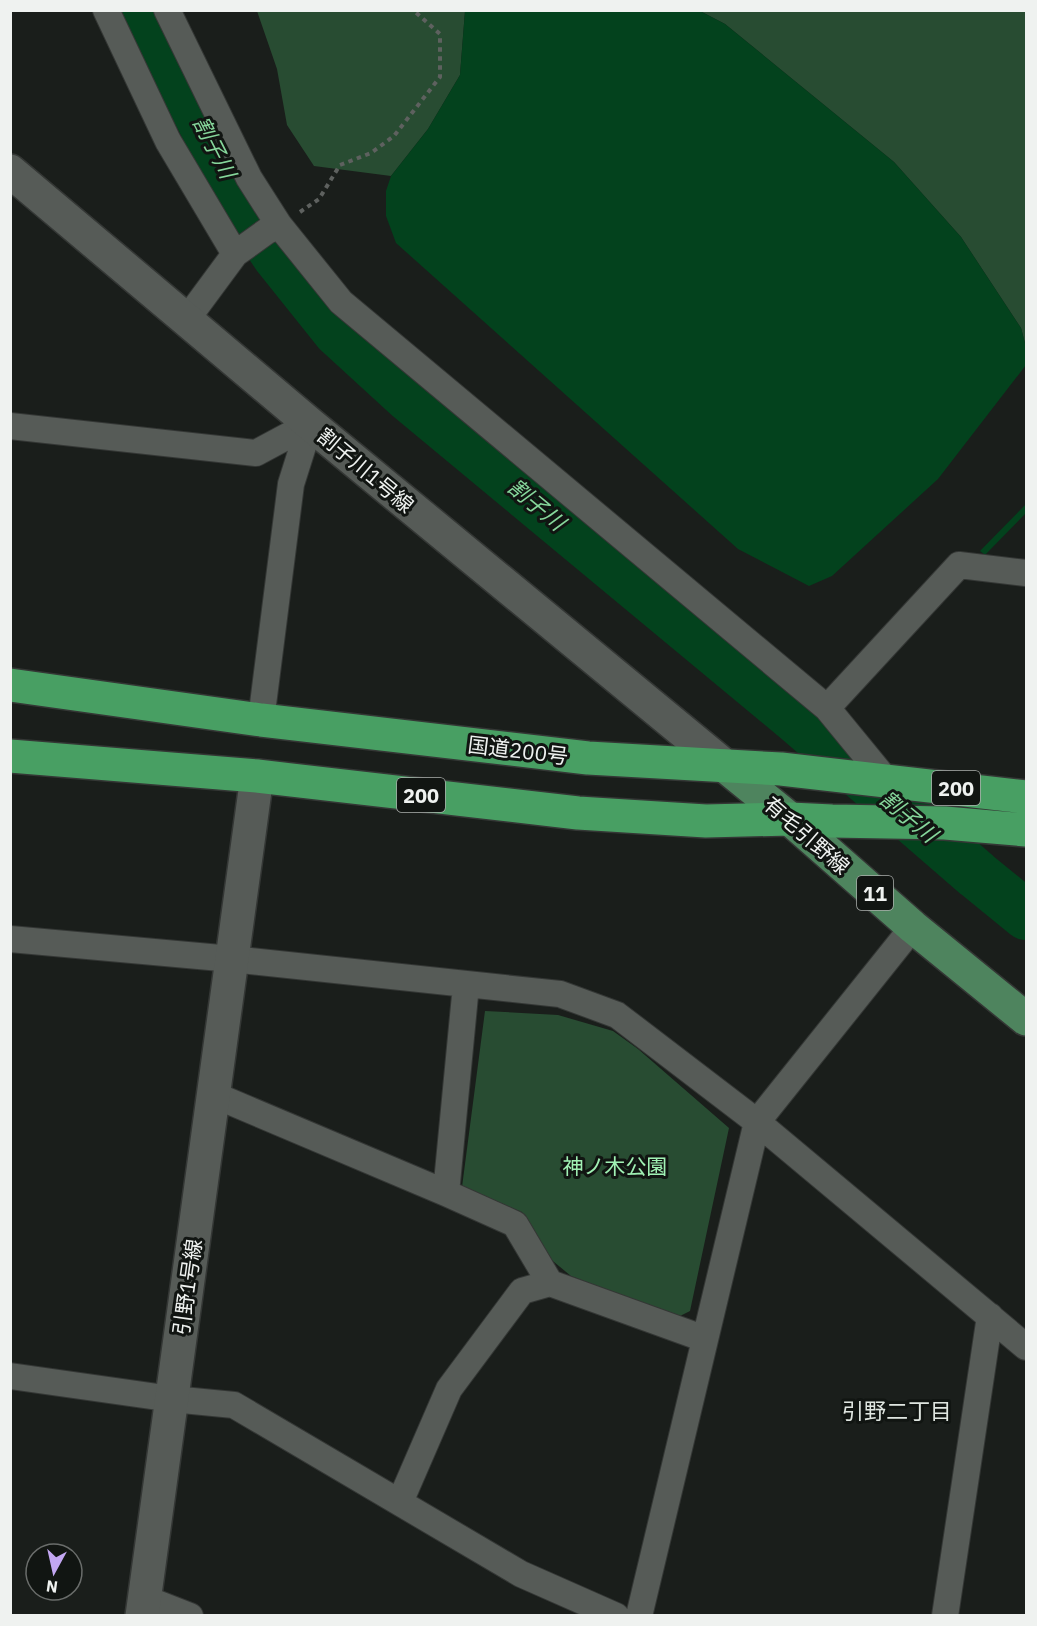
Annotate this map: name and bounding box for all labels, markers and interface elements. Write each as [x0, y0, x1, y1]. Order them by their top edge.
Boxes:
water label: 割子川 [187, 111, 244, 185]
street label: 割子川1号線 [312, 421, 420, 519]
water label: 割子川 [502, 472, 573, 538]
street label: 国道200号 [466, 730, 570, 770]
road number: 200 [932, 771, 980, 805]
road number: 200 [397, 778, 445, 812]
water label: 割子川 [874, 784, 945, 850]
street label: 有毛引野線 [758, 790, 856, 880]
road number: 11 [857, 876, 893, 910]
park label: 神ノ木公園 [563, 1152, 668, 1180]
street label: 引野1号線 [166, 1237, 208, 1337]
district label: 引野二丁目 [842, 1396, 952, 1425]
north arrow [24, 1542, 84, 1602]
text: N [45, 1576, 59, 1598]

